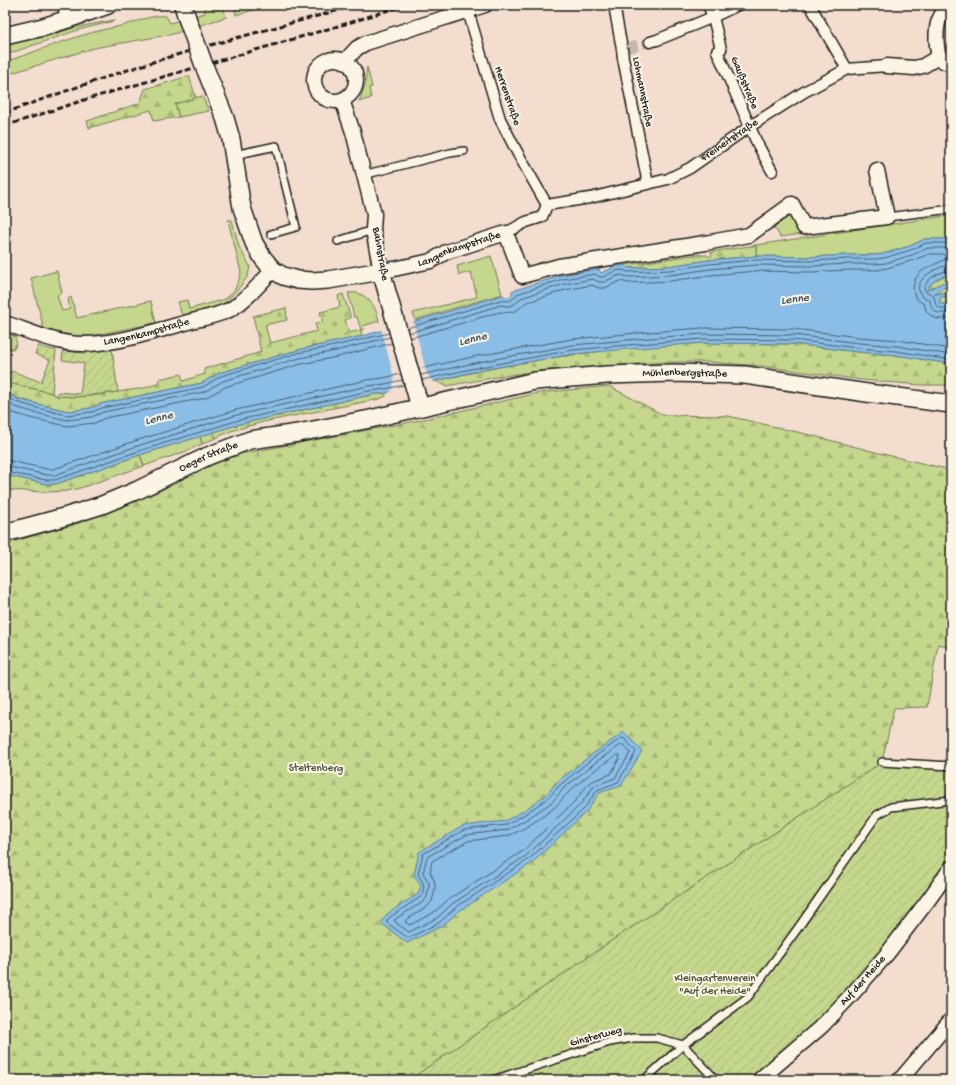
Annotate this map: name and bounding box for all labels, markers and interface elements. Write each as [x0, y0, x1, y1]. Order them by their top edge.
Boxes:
street label: Gaußstraße [728, 55, 761, 111]
street label: Lohmannstraße [629, 56, 655, 128]
street label: Herrenstraße [491, 65, 523, 127]
street label: Freiheitstraße [698, 117, 761, 165]
street label: Bahnstraße [369, 225, 391, 282]
street label: Langenkampstraße [417, 229, 503, 270]
water label: Lenne [780, 291, 811, 309]
street label: Langenkampstraße [103, 316, 191, 349]
water label: Lenne [458, 330, 489, 350]
street label: Mühlenbergstraße [642, 367, 728, 381]
water label: Lenne [144, 409, 175, 429]
street label: Oeger Straße [177, 439, 240, 475]
park label: Steltenberg [289, 763, 343, 775]
street label: Auf der Heide [838, 953, 889, 1009]
park label: Kleingartenverein "Auf der Heide" [674, 973, 756, 998]
street label: Ginsterweg [569, 1024, 623, 1050]

